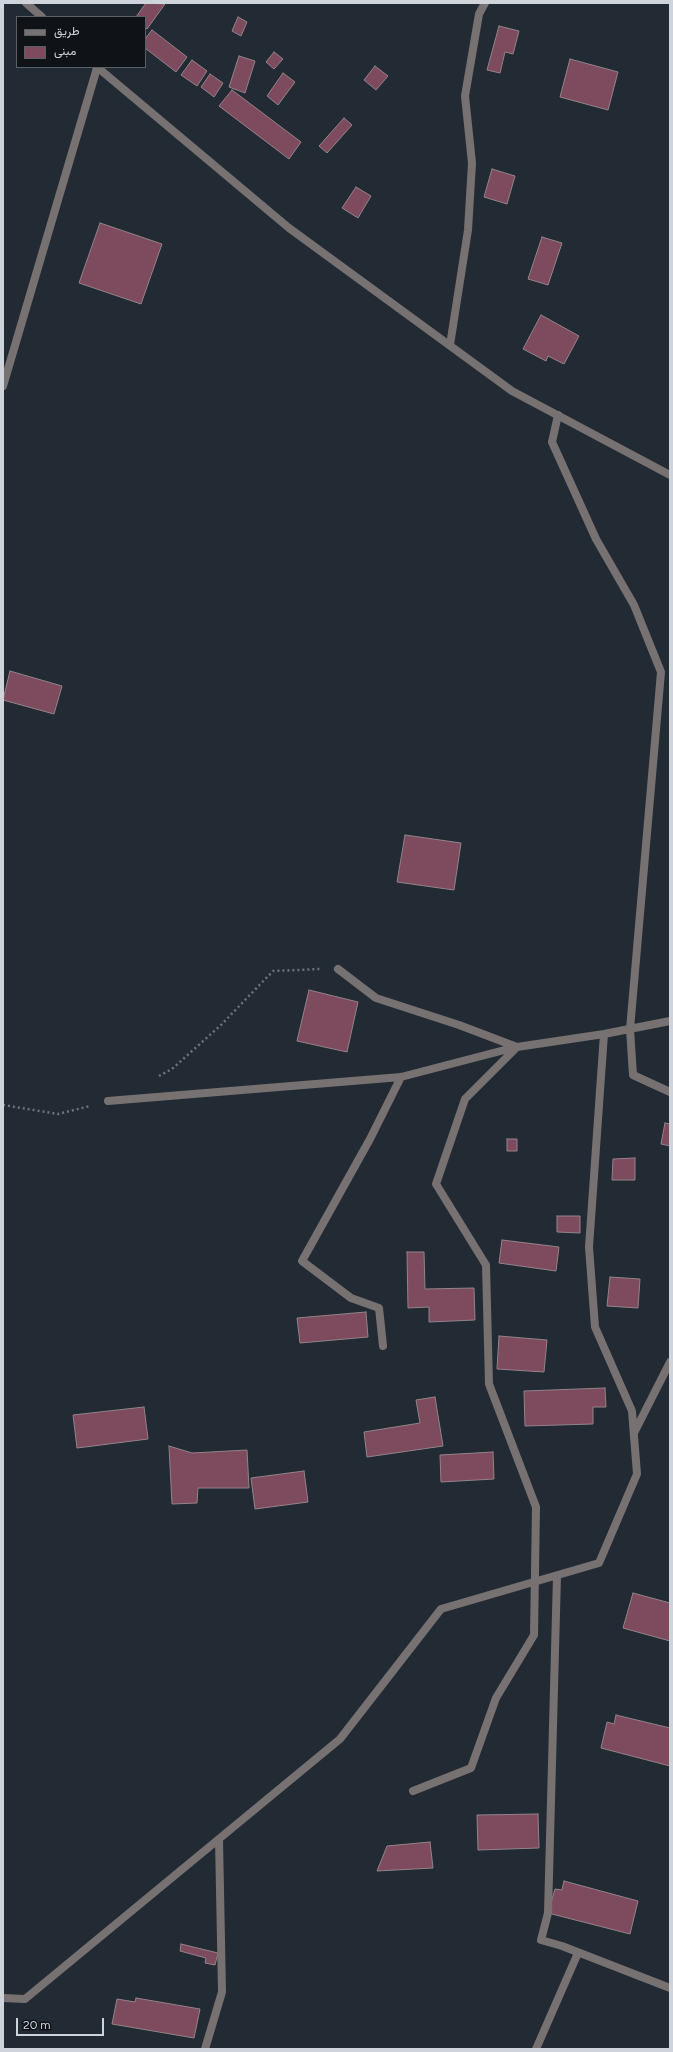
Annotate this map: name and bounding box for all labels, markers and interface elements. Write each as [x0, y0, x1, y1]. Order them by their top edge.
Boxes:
legend [16, 16, 146, 68]
text: طريق [54, 24, 79, 38]
text: مبنى [54, 44, 76, 58]
scale bar [18, 2010, 106, 2036]
text: 20 m [23, 2018, 51, 2032]

